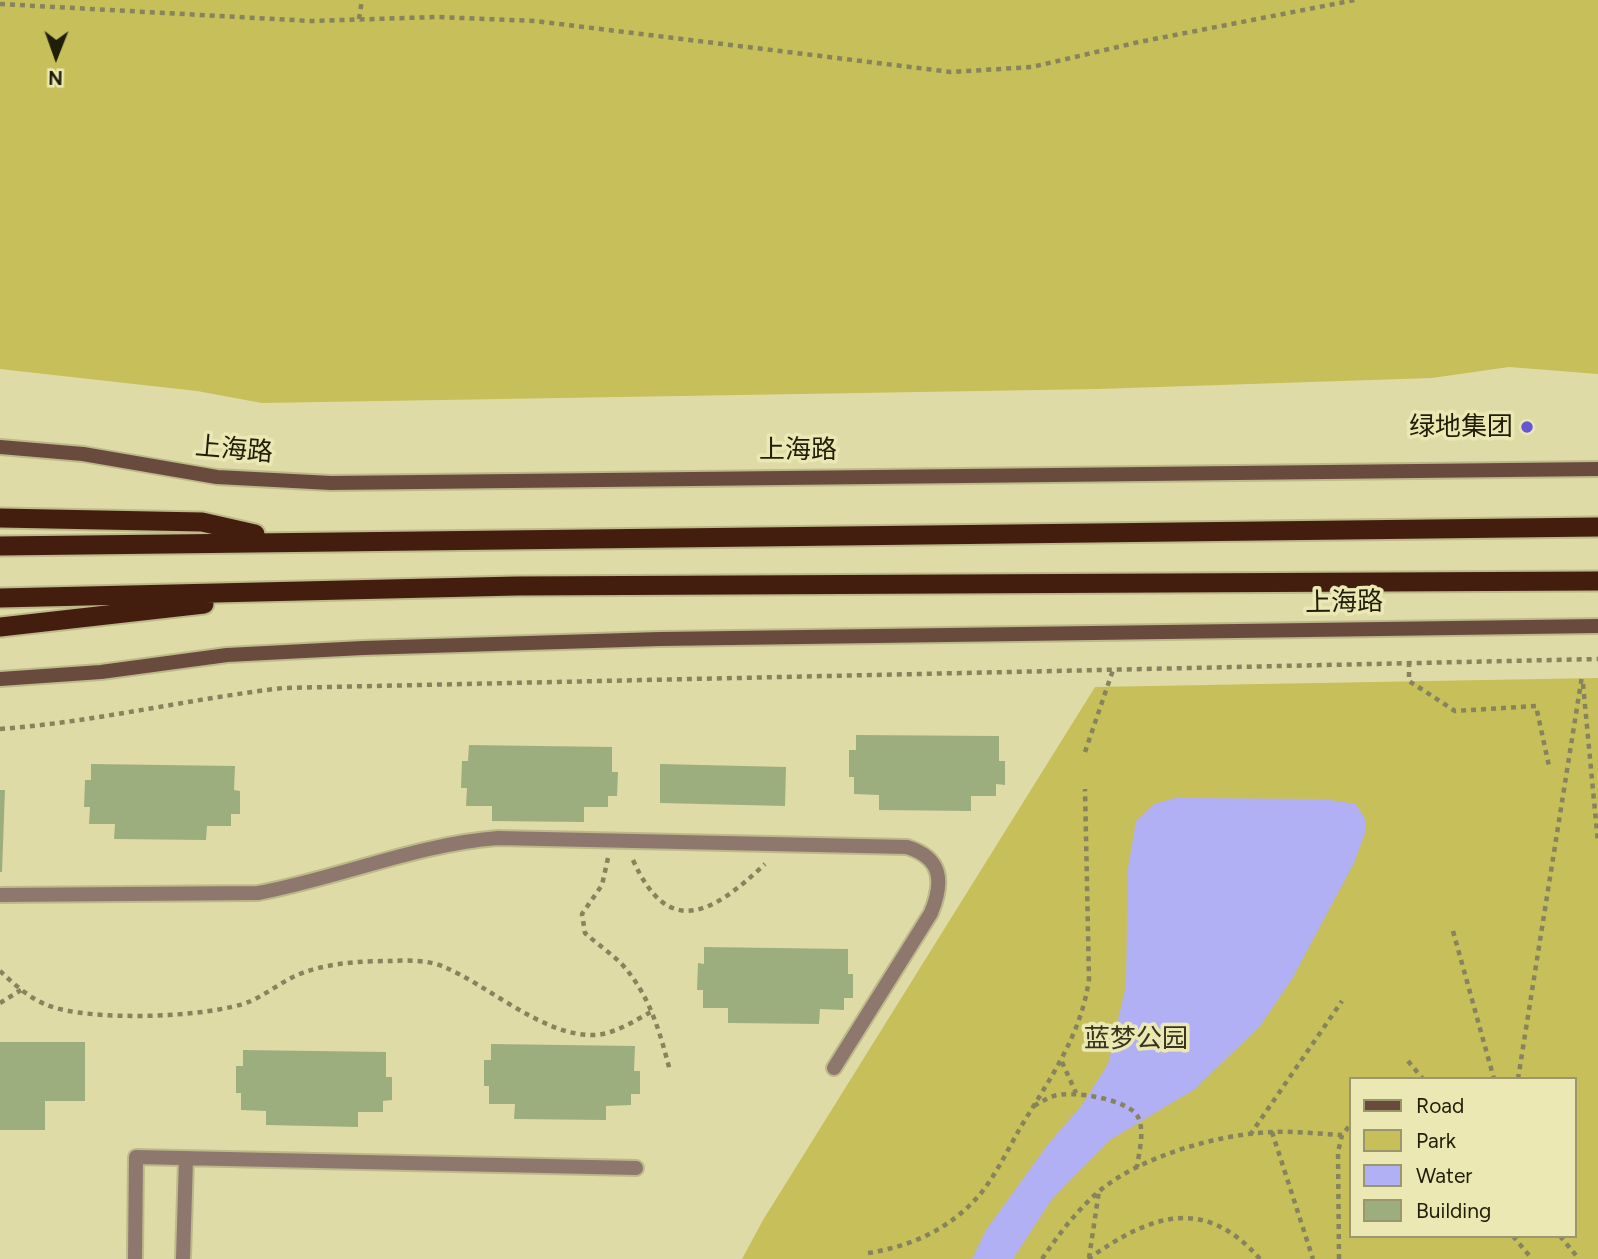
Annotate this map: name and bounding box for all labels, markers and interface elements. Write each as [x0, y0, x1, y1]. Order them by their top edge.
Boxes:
north arrow [21, 21, 91, 91]
text: N [48, 66, 63, 89]
place label: 绿地集团 [1409, 411, 1513, 443]
marker: 绿地集团 [1519, 419, 1535, 435]
street label: 上海路 [194, 431, 274, 469]
street label: 上海路 [759, 434, 837, 466]
street label: 上海路 [1305, 587, 1383, 619]
park label: 蓝梦公园 [1084, 1023, 1188, 1055]
legend [1350, 1077, 1577, 1238]
text: Road [1416, 1093, 1464, 1118]
text: Park [1416, 1128, 1456, 1153]
text: Water [1416, 1163, 1472, 1188]
text: Building [1416, 1198, 1491, 1223]

